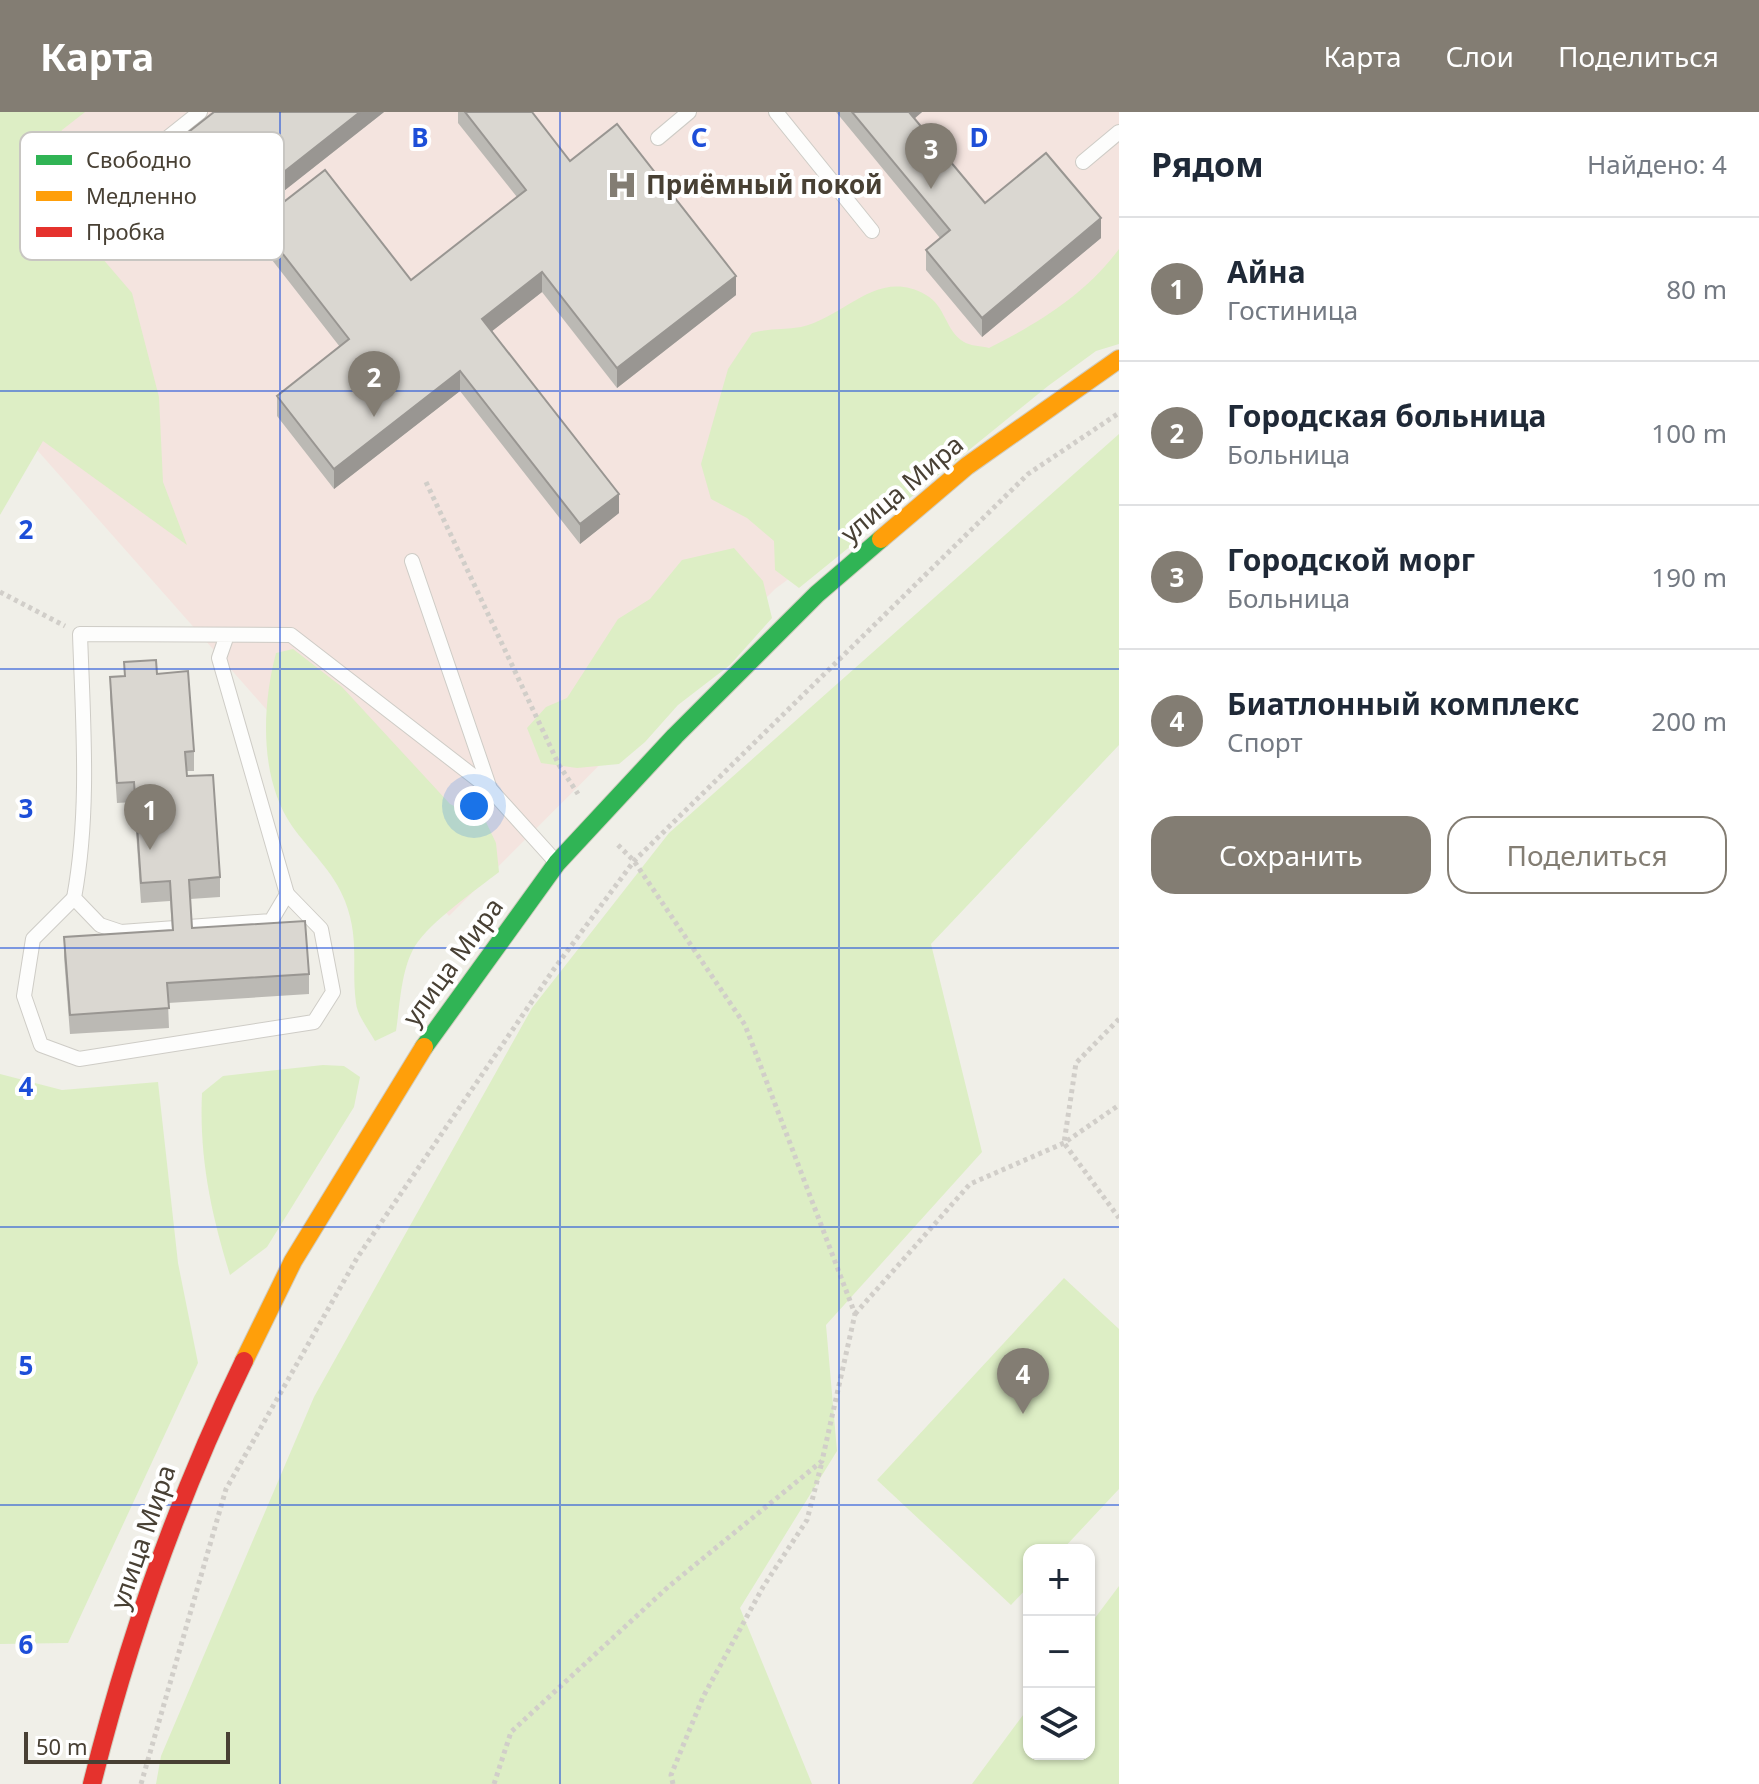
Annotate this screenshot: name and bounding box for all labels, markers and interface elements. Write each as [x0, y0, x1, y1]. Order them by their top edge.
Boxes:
text: Карта [40, 30, 154, 82]
text: Карта [1323, 37, 1402, 75]
text: Слои [1446, 37, 1514, 75]
text: Поделиться [1558, 37, 1719, 75]
text: B [411, 119, 429, 155]
text: C [691, 119, 707, 155]
text: D [969, 119, 989, 155]
pin: 3 [905, 123, 957, 189]
legend [20, 132, 284, 260]
text: Рядом [1151, 141, 1264, 187]
text: Свободно [86, 144, 191, 174]
text: Найдено: 4 [1587, 146, 1727, 182]
place label: Приёмный покой [646, 166, 883, 202]
hospital icon: Приёмный покой [605, 168, 639, 202]
text: Медленно [86, 180, 197, 210]
text: Пробка [86, 216, 165, 246]
text: Айна [1227, 251, 1306, 292]
text: 1 [1170, 271, 1184, 307]
text: 80 m [1666, 271, 1727, 307]
text: Гостиница [1227, 292, 1358, 328]
pin: 2 [348, 351, 400, 417]
text: Городская больница [1227, 395, 1546, 436]
text: 2 [1170, 415, 1184, 451]
text: 100 m [1651, 415, 1727, 451]
street label: улица Мира [832, 426, 971, 550]
text: Больница [1227, 436, 1350, 472]
text: 2 [19, 511, 34, 547]
text: Городской морг [1227, 539, 1475, 580]
text: 3 [1170, 559, 1184, 595]
text: 190 m [1651, 559, 1727, 595]
text: Больница [1227, 580, 1350, 616]
text: Биатлонный комплекс [1227, 683, 1580, 724]
text: 4 [1170, 703, 1184, 739]
text: 200 m [1651, 703, 1727, 739]
text: Спорт [1227, 724, 1302, 760]
pin: 1 [124, 784, 176, 850]
your location [454, 786, 494, 826]
text: 3 [19, 790, 33, 826]
button: Сохранить [1151, 816, 1431, 894]
button: Поделиться [1447, 816, 1727, 894]
street label: улица Мира [393, 890, 511, 1033]
text: 4 [19, 1068, 34, 1104]
text: 5 [19, 1347, 33, 1383]
pin: 4 [997, 1348, 1049, 1414]
street label: улица Мира [101, 1460, 184, 1614]
map controls [1023, 1544, 1095, 1760]
button: + [1023, 1544, 1095, 1616]
button: − [1023, 1616, 1095, 1688]
text: 6 [19, 1626, 34, 1662]
button: layers [1023, 1688, 1095, 1760]
scale bar [24, 1728, 230, 1764]
text: 50 m [36, 1731, 87, 1761]

